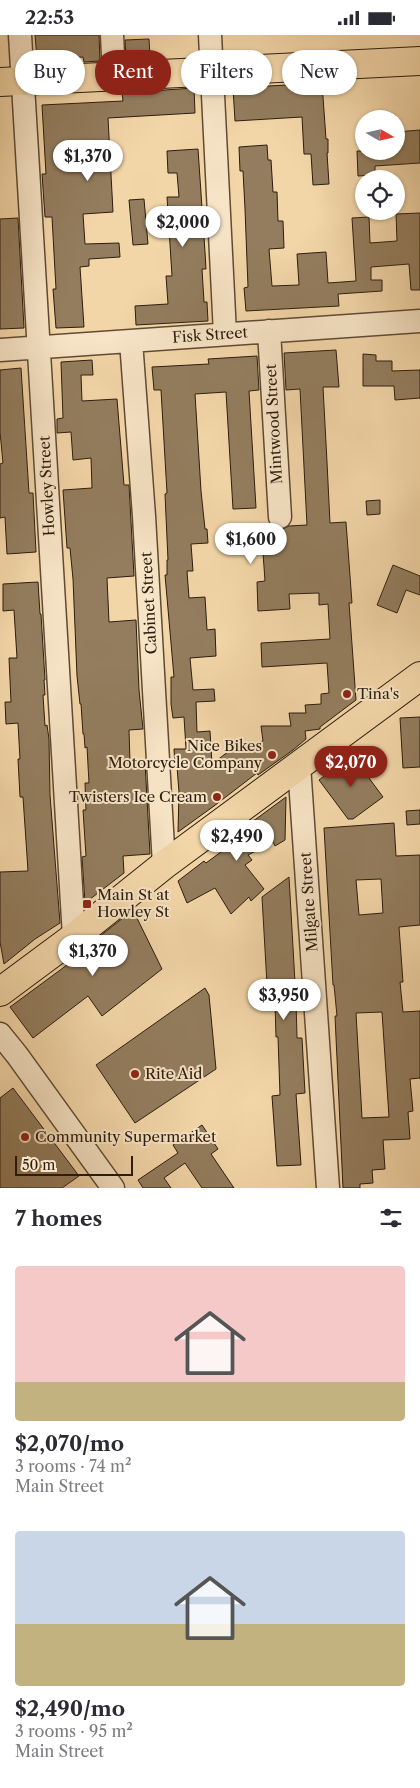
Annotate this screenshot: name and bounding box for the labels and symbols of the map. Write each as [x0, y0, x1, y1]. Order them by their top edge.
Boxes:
north arrow [355, 110, 405, 160]
pin: $1,370 [47, 139, 129, 182]
pin: $2,000 [142, 205, 224, 248]
street label: Fisk Street [172, 322, 249, 347]
street label: Mintwood Street [261, 363, 286, 485]
street label: Howley Street [34, 435, 59, 537]
pin: $1,600 [210, 523, 292, 565]
street label: Cabinet Street [136, 551, 161, 655]
place label: Tina's [357, 684, 399, 703]
marker: Tina's [341, 688, 353, 700]
place label: Nice Bikes Motorcycle Company [108, 736, 263, 772]
pin: $2,070 [310, 745, 392, 788]
marker: Nice Bikes Motorcycle Company [266, 749, 278, 761]
place label: Twisters Ice Cream [69, 787, 207, 806]
marker: Twisters Ice Cream [211, 791, 223, 803]
pin: $2,490 [196, 819, 278, 862]
street label: Milgate Street [295, 851, 321, 953]
place label: Main St at Howley St [97, 885, 170, 921]
marker: Main St at Howley St [81, 898, 93, 910]
pin: $1,370 [52, 935, 134, 977]
pin: $3,950 [243, 979, 325, 1021]
place label: Rite Aid [145, 1064, 202, 1083]
marker: Rite Aid [129, 1068, 141, 1080]
place label: Community Supermarket [35, 1127, 217, 1146]
marker: Community Supermarket [19, 1131, 31, 1143]
scale bar [15, 1153, 132, 1176]

